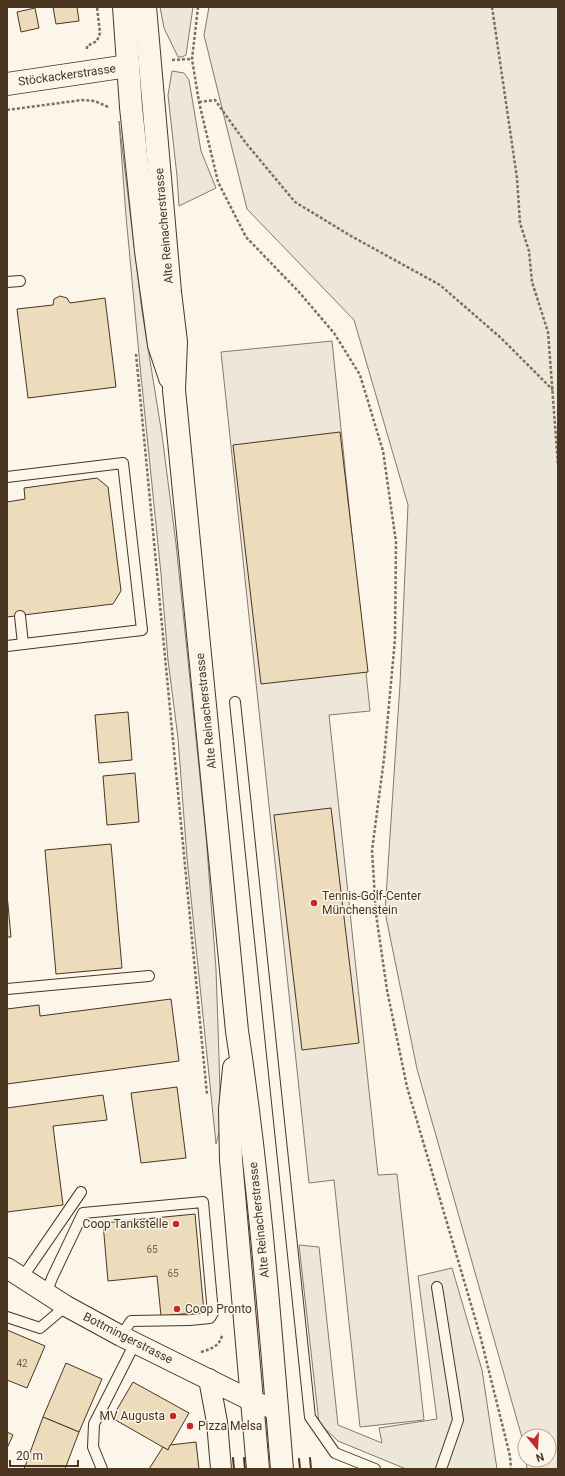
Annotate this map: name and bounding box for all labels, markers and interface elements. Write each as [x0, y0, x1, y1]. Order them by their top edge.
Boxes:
street label: Stöckackerstrasse [17, 61, 117, 89]
street label: Alte Reinacherstrasse [152, 167, 176, 285]
street label: Alte Reinacherstrasse [193, 652, 219, 770]
place label: Tennis-Golf-Center Münchenstein [322, 889, 421, 917]
marker: Tennis-Golf-Center Münchenstein [309, 898, 319, 908]
street label: Alte Reinacherstrasse [246, 1161, 272, 1279]
place label: Coop Tankstelle [83, 1217, 168, 1231]
marker: Coop Tankstelle [171, 1219, 181, 1229]
house number: 65 [146, 1244, 158, 1255]
house number: 65 [167, 1268, 179, 1279]
place label: Coop Pronto [185, 1302, 252, 1316]
marker: Coop Pronto [172, 1304, 182, 1314]
street label: Bottmingerstrasse [81, 1309, 175, 1367]
house number: 42 [16, 1358, 28, 1369]
place label: MV Augusta [100, 1409, 165, 1423]
marker: MV Augusta [168, 1411, 178, 1421]
place label: Pizza Melsa [198, 1419, 262, 1433]
marker: Pizza Melsa [185, 1421, 195, 1431]
north arrow [517, 1428, 557, 1468]
scale bar [10, 1442, 78, 1468]
text: 20 m [16, 1449, 43, 1463]
text: N [534, 1450, 546, 1464]

